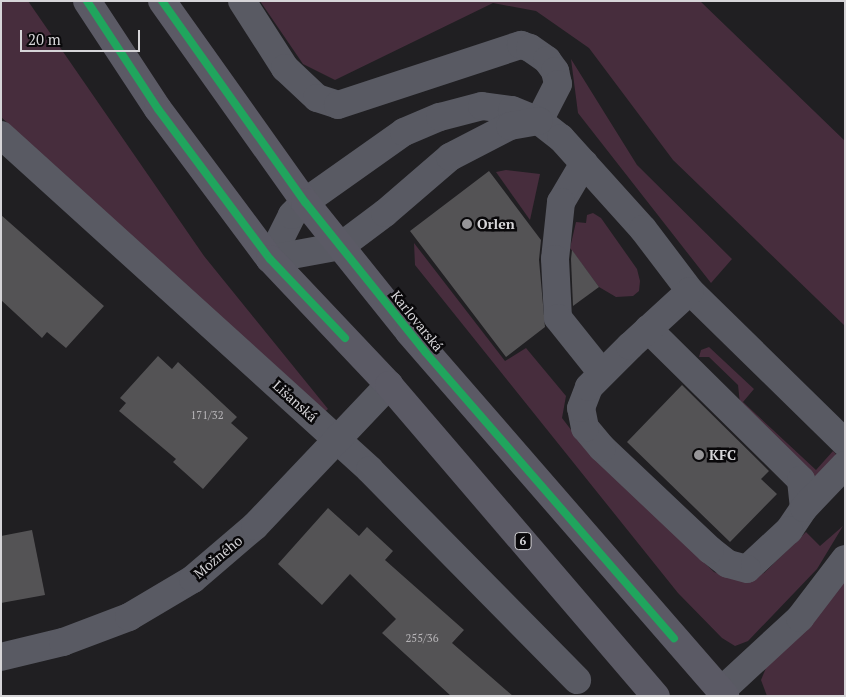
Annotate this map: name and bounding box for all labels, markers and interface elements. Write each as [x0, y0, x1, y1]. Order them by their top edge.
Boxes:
scale bar [22, 20, 142, 52]
text: 20 m [28, 29, 61, 49]
place label: Orlen [477, 216, 515, 232]
marker: Orlen [461, 218, 473, 230]
street label: Karlovarská [387, 287, 447, 355]
street label: Lišanská [269, 377, 321, 425]
house number: 171/32 [190, 408, 224, 422]
place label: KFC [709, 447, 736, 463]
marker: KFC [693, 449, 705, 461]
street label: Možného [190, 532, 246, 582]
road number: 6 [514, 532, 532, 550]
house number: 255/36 [405, 631, 439, 645]

